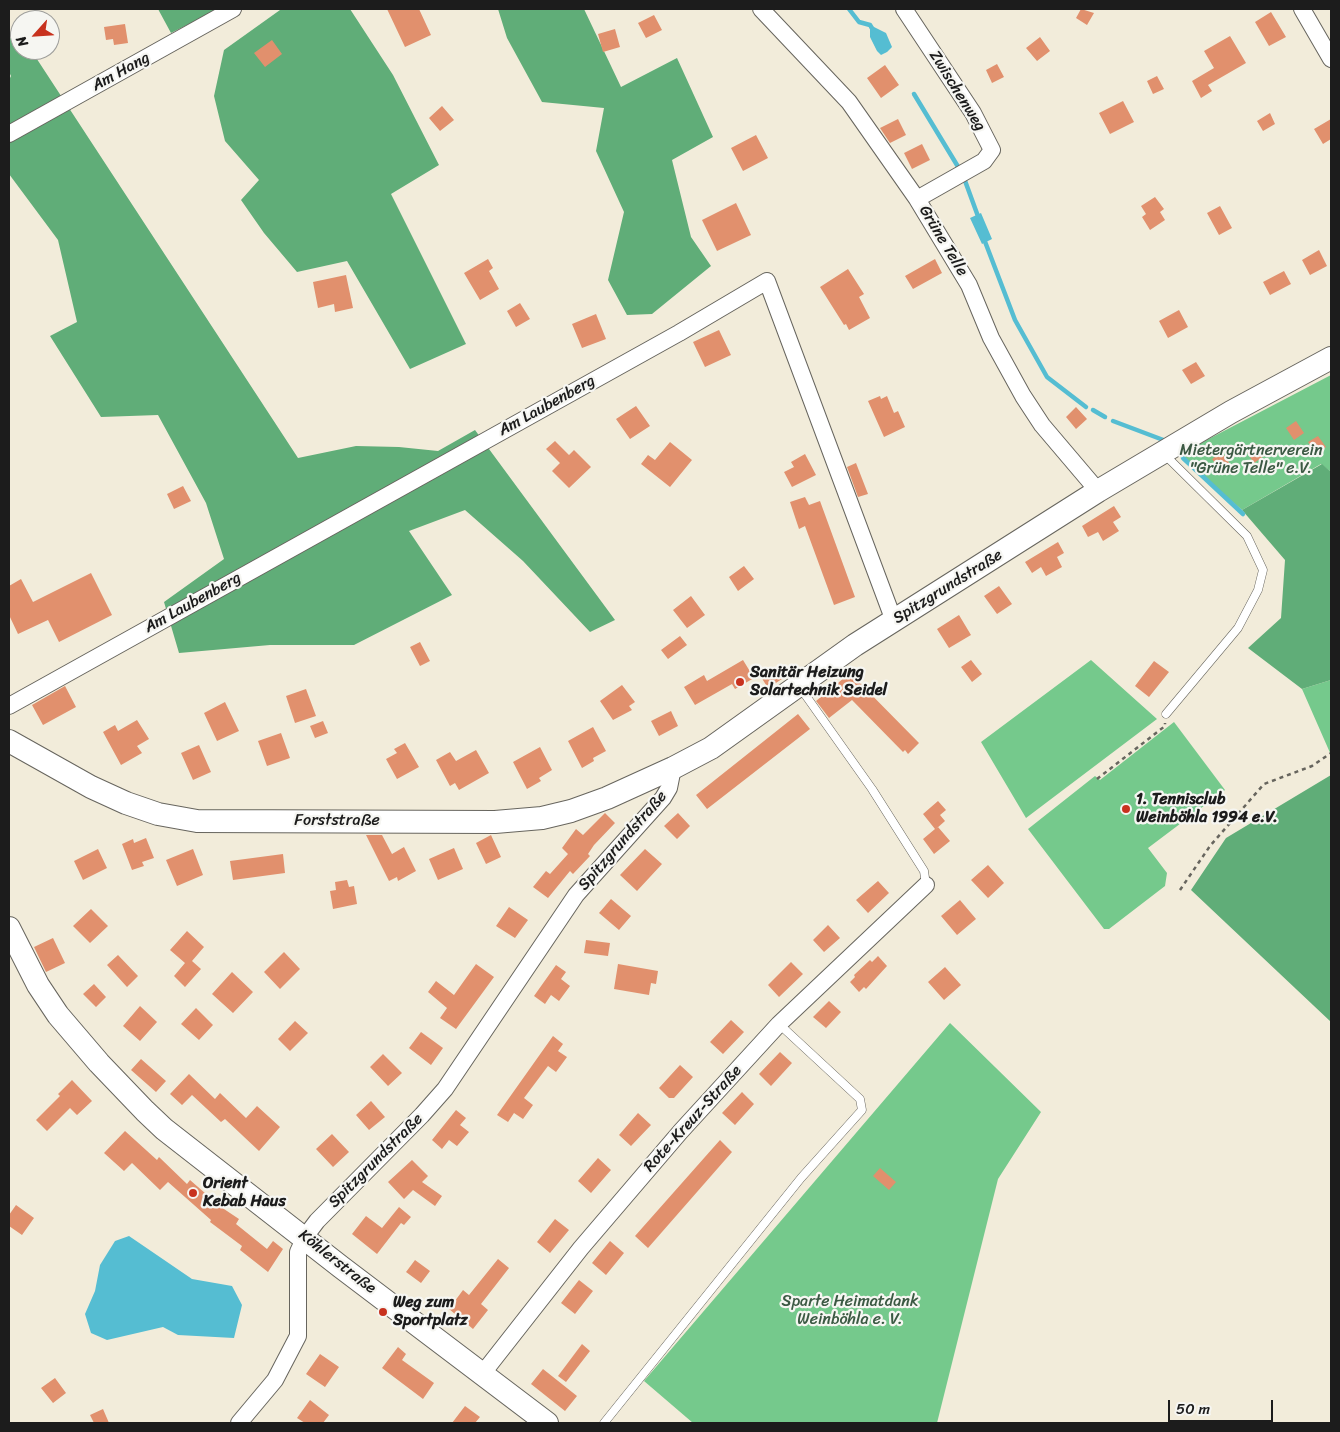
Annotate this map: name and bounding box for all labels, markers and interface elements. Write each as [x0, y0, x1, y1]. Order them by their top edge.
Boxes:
north arrow [10, 10, 60, 60]
text: N [9, 32, 35, 51]
street label: Zwischenweg [925, 47, 989, 135]
street label: Am Hang [89, 48, 153, 96]
street label: Grüne Telle [914, 202, 972, 280]
street label: Am Laubenberg [495, 372, 599, 440]
park label: Mietergärtnerverein "Grüne Telle" e.V. [1179, 441, 1323, 479]
street label: Spitzgrundstraße [890, 546, 1006, 628]
street label: Am Laubenberg [141, 569, 245, 637]
place label: Sanitär Heizung Solartechnik Seidel [750, 663, 887, 701]
marker: Sanitär Heizung Solartechnik Seidel [734, 676, 746, 688]
street label: Spitzgrundstraße [575, 787, 671, 895]
place label: 1. Tennisclub Weinböhla 1994 e.V. [1136, 790, 1278, 828]
marker: 1. Tennisclub Weinböhla 1994 e.V. [1120, 803, 1132, 815]
street label: Forststraße [294, 811, 380, 831]
street label: Rote-Kreuz-Straße [640, 1062, 746, 1176]
street label: Spitzgrundstraße [325, 1110, 427, 1212]
place label: Orient Kebab Haus [203, 1174, 286, 1212]
marker: Orient Kebab Haus [187, 1187, 199, 1199]
street label: Köhlerstraße [294, 1226, 380, 1298]
park label: Sparte Heimatdank Weinböhla e. V. [782, 1292, 918, 1330]
place label: Weg zum Sportplatz [393, 1293, 468, 1331]
marker: Weg zum Sportplatz [377, 1306, 389, 1318]
scale bar [1170, 1390, 1275, 1422]
text: 50 m [1176, 1396, 1210, 1422]

